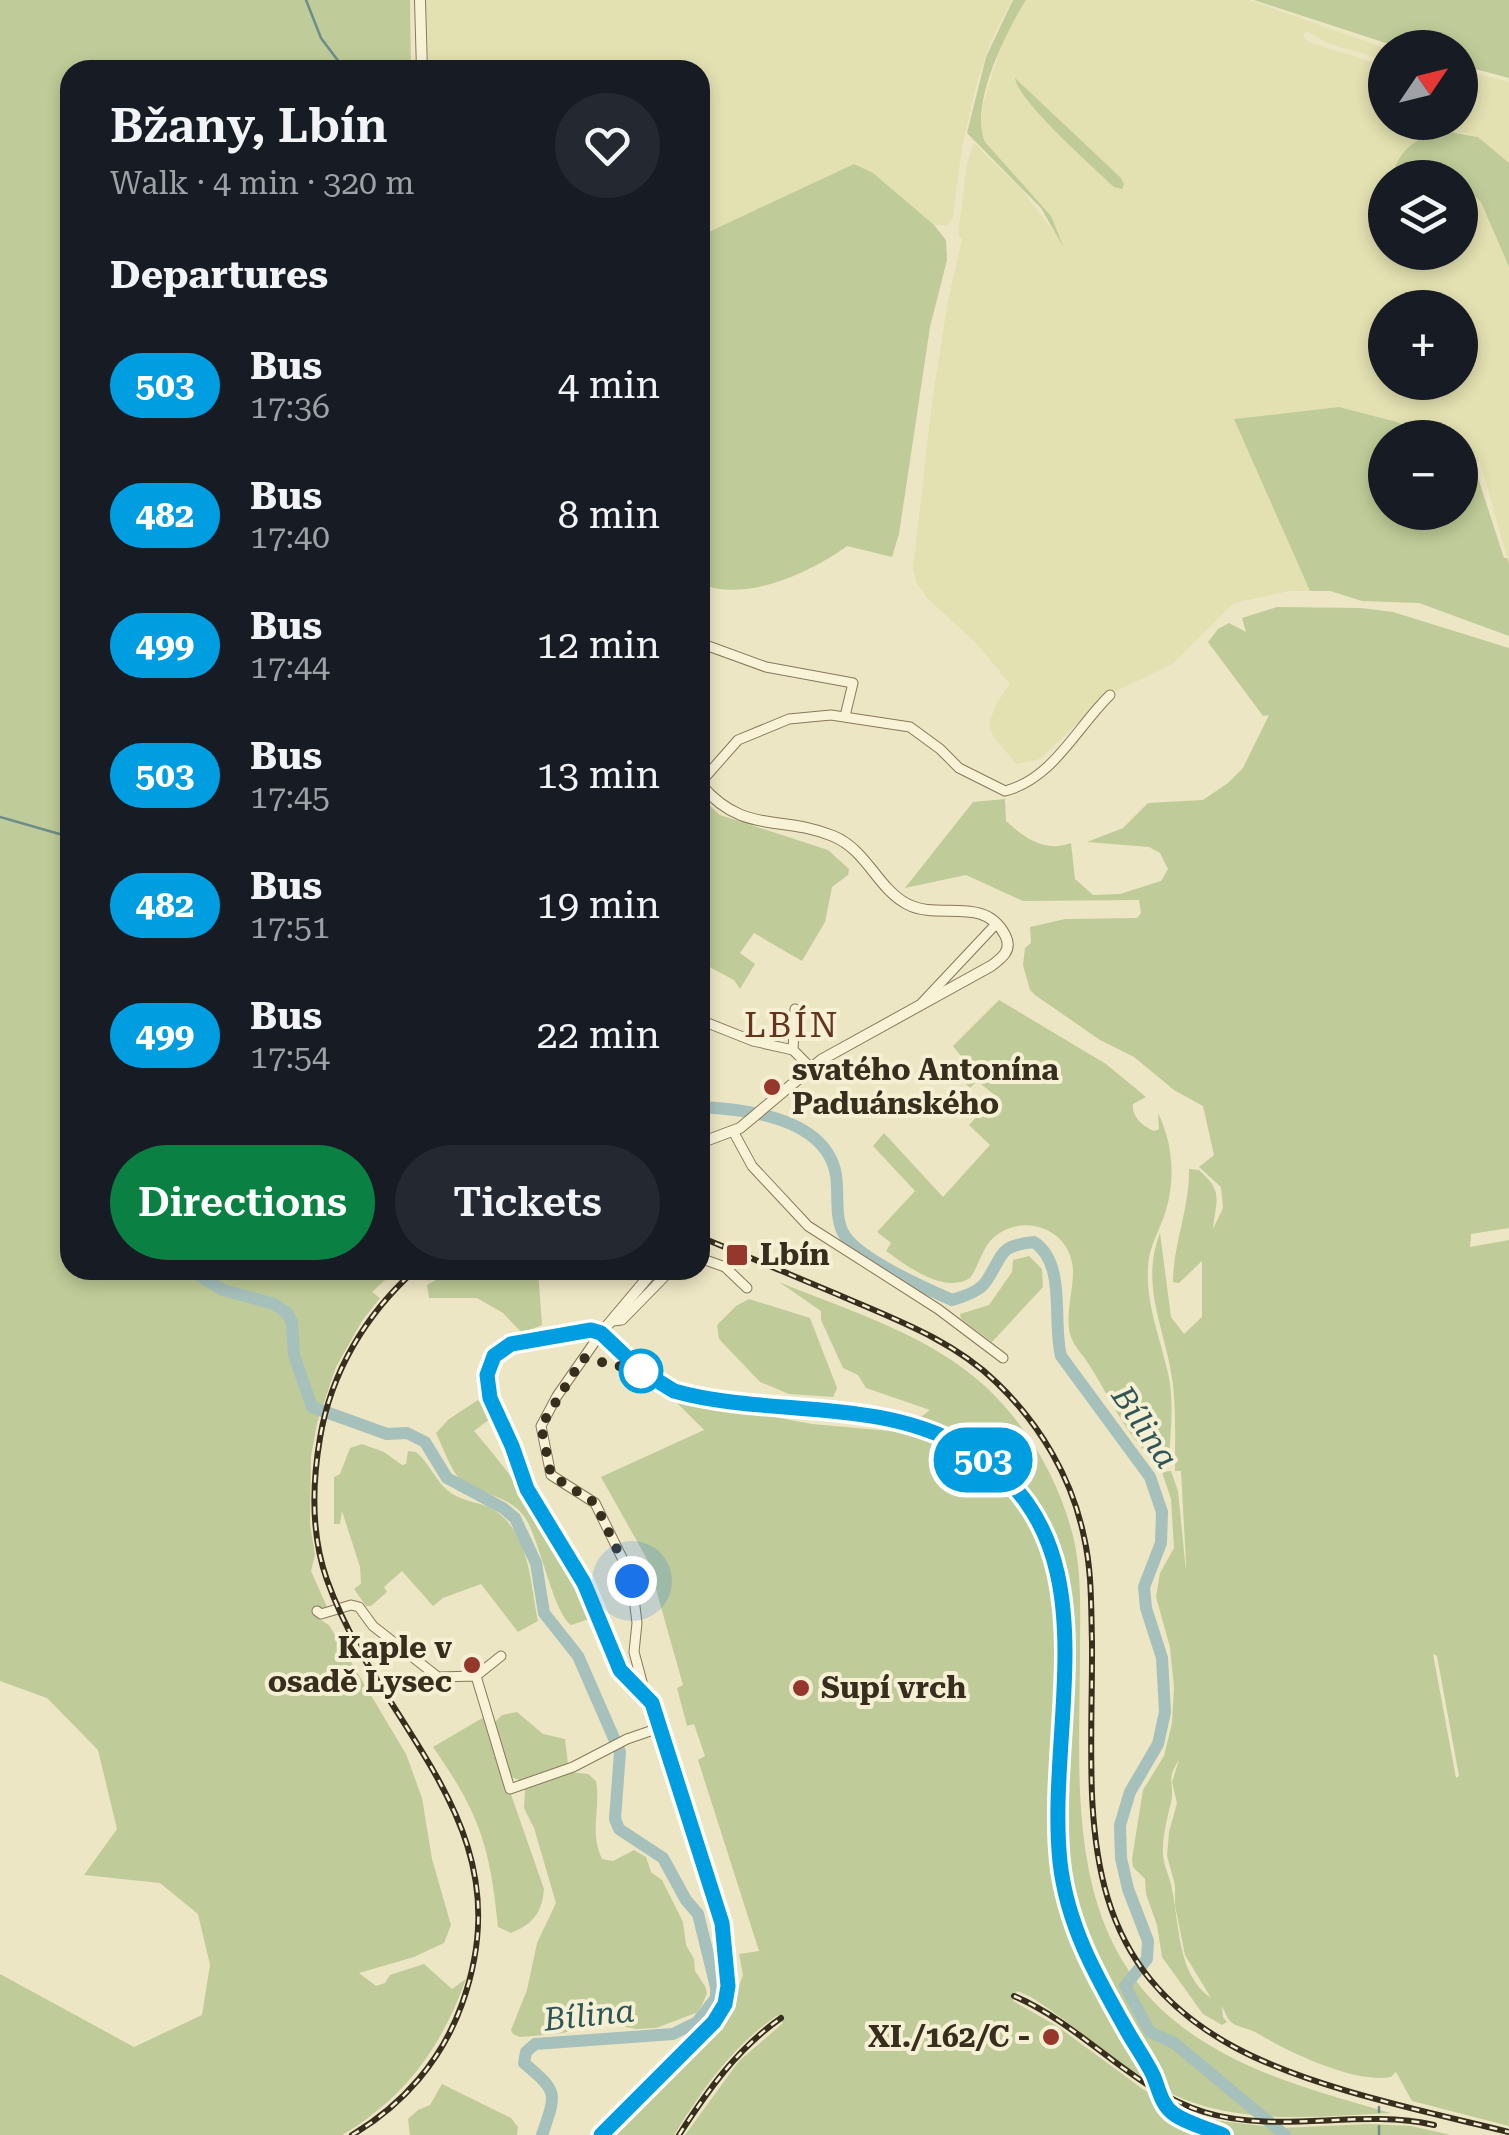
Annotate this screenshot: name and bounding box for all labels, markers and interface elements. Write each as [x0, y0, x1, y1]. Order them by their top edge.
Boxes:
north arrow [1368, 30, 1478, 140]
map controls [1368, 30, 1478, 530]
button: heart [555, 93, 660, 198]
text: Bžany, Lbín [110, 98, 388, 154]
button: layers [1368, 160, 1478, 270]
text: Walk · 4 min · 320 m [110, 164, 414, 202]
text: Departures [110, 253, 328, 297]
button: + [1368, 290, 1478, 400]
text: Bus [250, 344, 322, 388]
text: 4 min [558, 363, 660, 407]
text: 503 [136, 365, 194, 406]
text: 17:36 [250, 388, 330, 426]
button: − [1368, 420, 1478, 530]
text: Bus [250, 474, 322, 518]
text: 8 min [558, 493, 660, 537]
text: 482 [136, 495, 194, 536]
text: 17:40 [250, 518, 330, 556]
text: Bus [250, 604, 322, 648]
text: 12 min [537, 623, 660, 667]
text: 499 [136, 625, 194, 666]
text: 17:44 [250, 648, 330, 686]
text: Bus [250, 734, 322, 778]
text: 13 min [537, 753, 660, 797]
text: 503 [136, 755, 194, 796]
text: 17:45 [250, 778, 330, 816]
text: Bus [250, 864, 322, 908]
text: 19 min [537, 883, 660, 927]
text: 482 [136, 885, 194, 926]
text: 17:51 [250, 908, 330, 946]
text: Bus [250, 994, 322, 1038]
district label: LBÍN [744, 1005, 840, 1046]
text: 22 min [537, 1013, 660, 1057]
text: 499 [136, 1015, 194, 1056]
text: 17:54 [250, 1038, 330, 1076]
place label: svatého Antonína Paduánského [792, 1052, 1059, 1121]
marker: svatého Antonína Paduánského [761, 1076, 783, 1098]
button: Directions [110, 1145, 375, 1260]
button: Tickets [395, 1145, 660, 1260]
place label: Lbín [760, 1237, 830, 1272]
marker: Lbín [724, 1242, 750, 1268]
unlabelled marker [620, 1350, 662, 1392]
water label: Bílina [1103, 1378, 1186, 1475]
line badge: 503 [926, 1428, 1040, 1492]
text: 503 [954, 1440, 1012, 1481]
your location [607, 1556, 657, 1606]
place label: Kaple v osadě Lysec [268, 1630, 452, 1699]
marker: Kaple v osadě Lysec [461, 1654, 483, 1676]
place label: Supí vrch [821, 1670, 966, 1705]
marker: Supí vrch [790, 1677, 812, 1699]
water label: Bílina [541, 1991, 636, 2039]
place label: XI./162/C - [868, 2019, 1031, 2054]
marker: XI./162/C - [1040, 2026, 1062, 2048]

